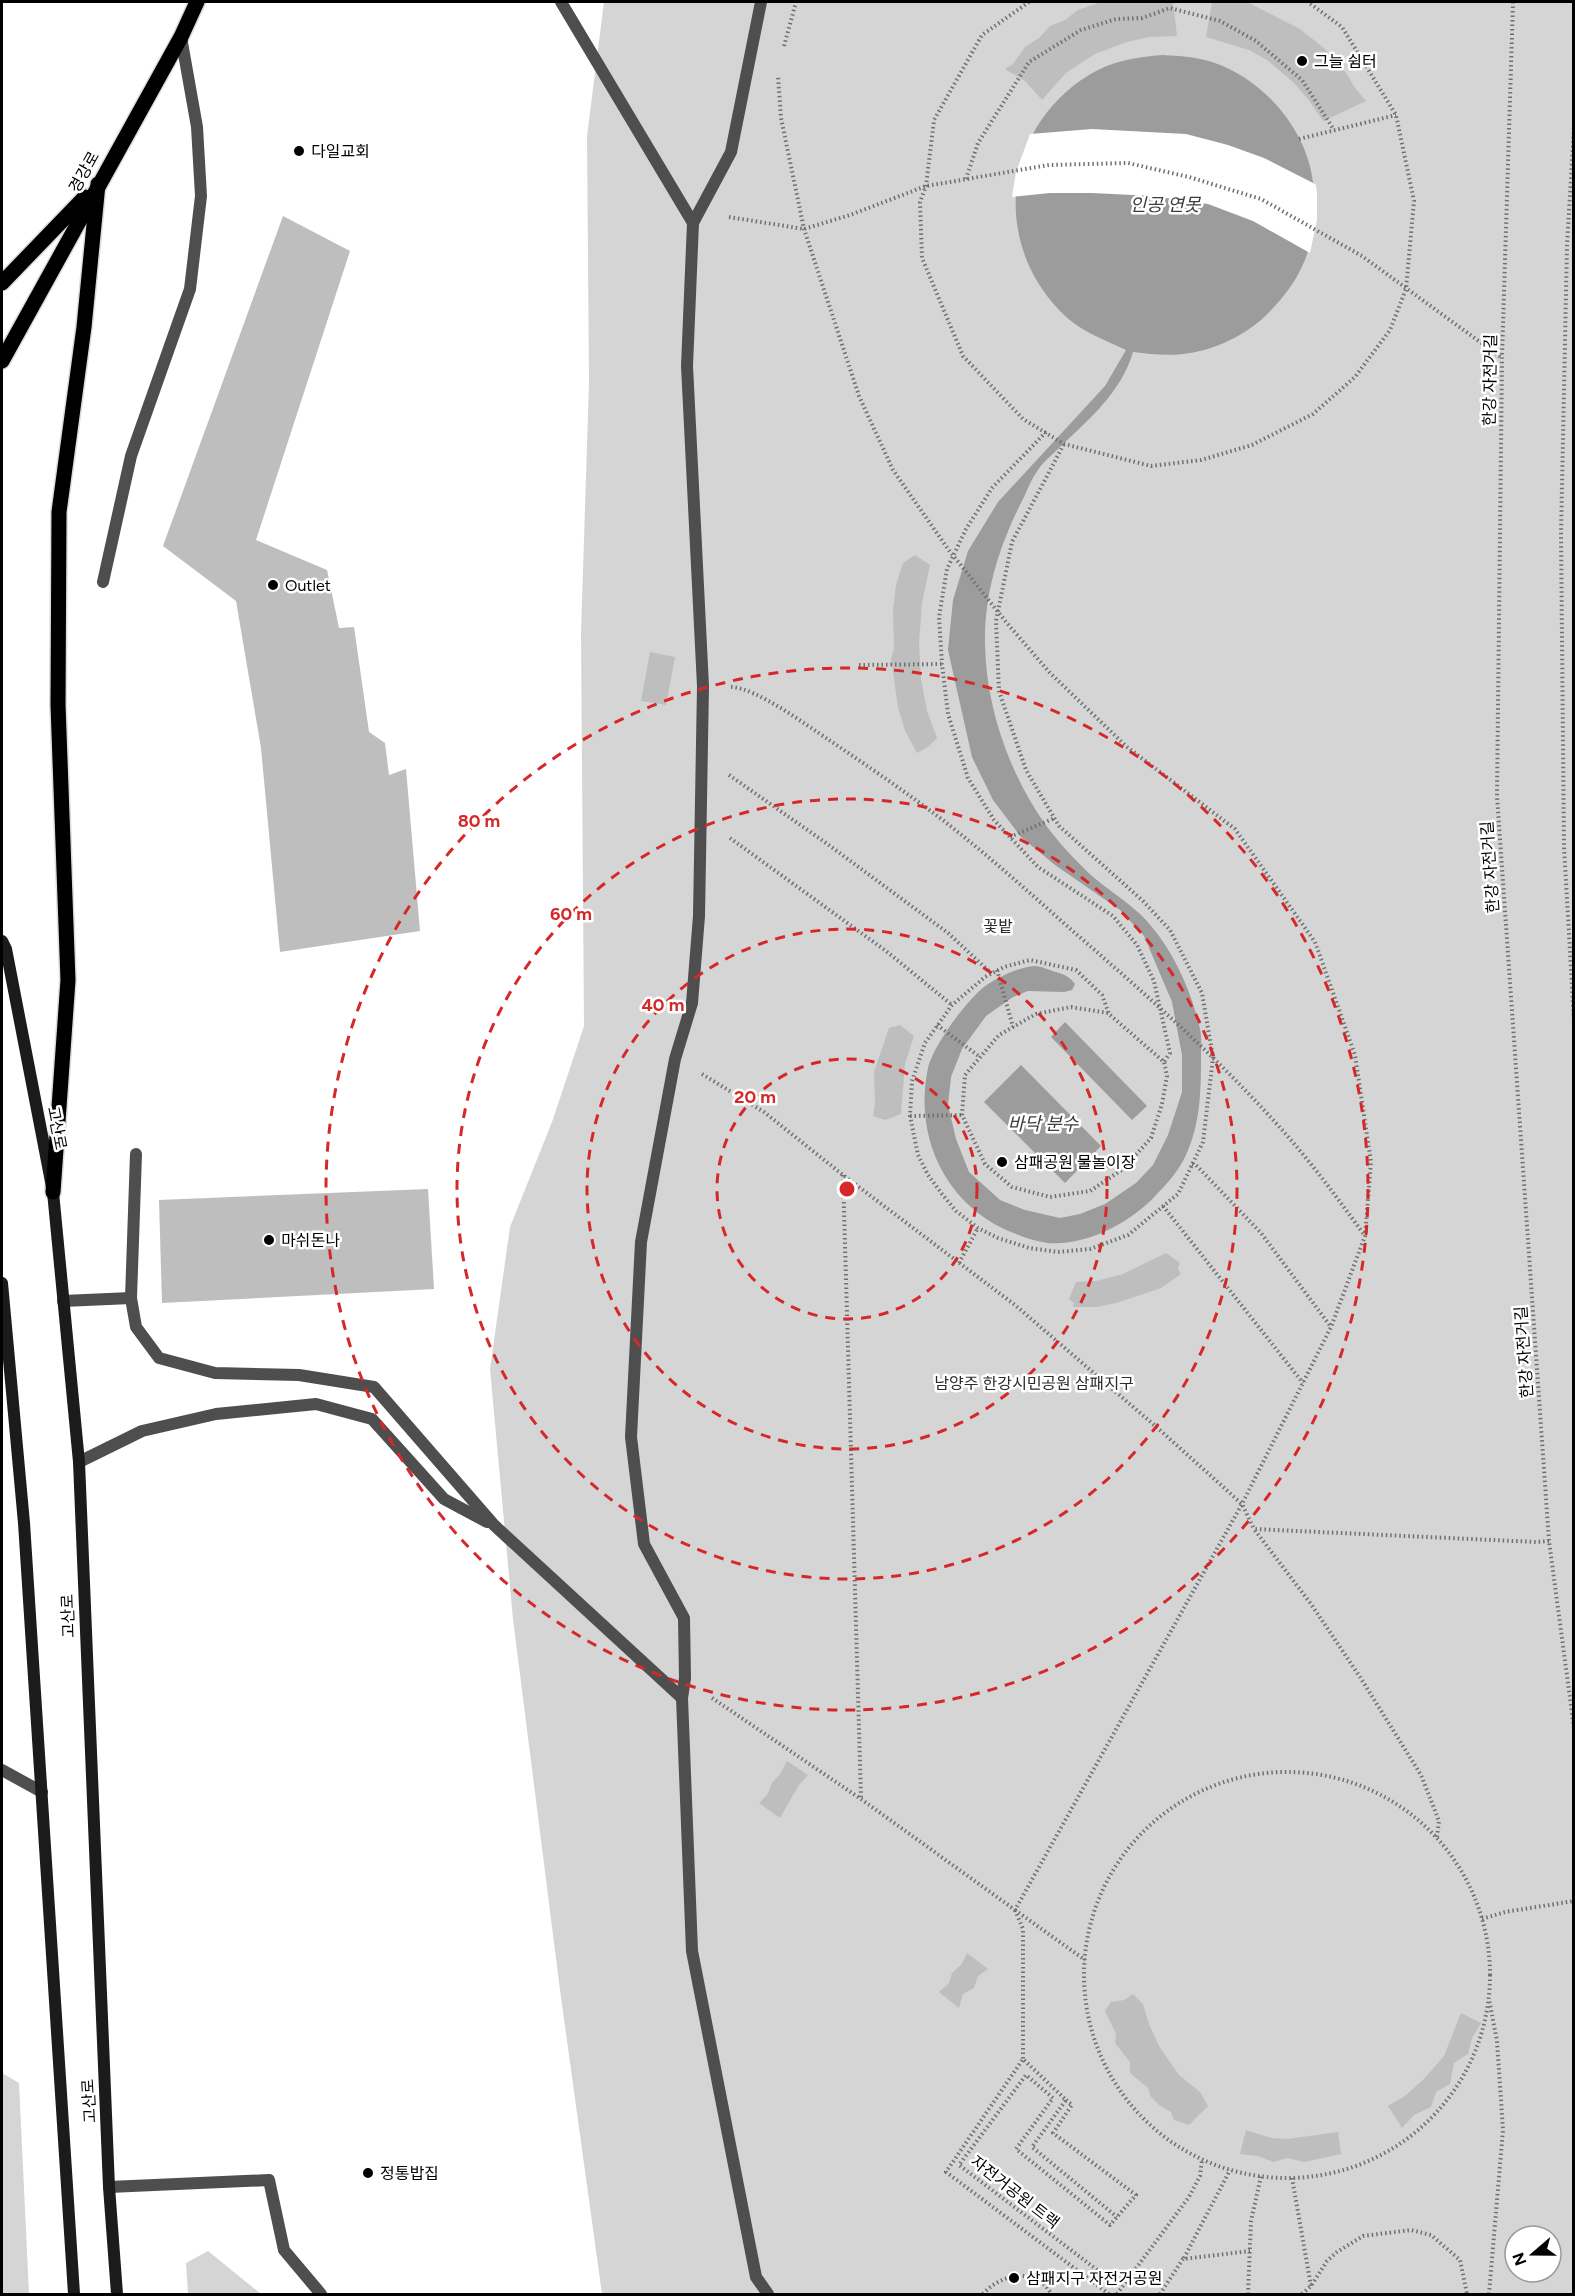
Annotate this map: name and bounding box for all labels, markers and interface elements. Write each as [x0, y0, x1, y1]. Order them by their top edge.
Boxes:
place label: 그늘 쉼터 [1314, 52, 1377, 71]
marker: 그늘 쉼터 [1295, 54, 1309, 68]
place label: 다일교회 [311, 142, 370, 161]
marker: 다일교회 [292, 144, 306, 158]
street label: 경강로 [65, 148, 103, 196]
water label: 인공 연못 [1130, 194, 1202, 216]
street label: 한강 자전거길 [1480, 334, 1500, 426]
place label: Outlet [285, 576, 331, 595]
marker: Outlet [266, 578, 280, 592]
text: 80 m [458, 810, 500, 832]
street label: 한강 자전거길 [1477, 820, 1503, 914]
text: 60 m [550, 903, 592, 925]
park label: 꽃밭 [983, 917, 1013, 936]
text: 40 m [641, 994, 685, 1016]
text: 20 m [734, 1086, 776, 1108]
street label: 고산로 [43, 1105, 71, 1152]
water label: 바닥 분수 [1008, 1113, 1080, 1135]
place label: 삼패공원 물놀이장 [1014, 1153, 1136, 1172]
marker: 삼패공원 물놀이장 [995, 1155, 1009, 1169]
centre of rings [837, 1179, 857, 1199]
place label: 마쉬돈나 [281, 1231, 340, 1250]
marker: 마쉬돈나 [262, 1233, 276, 1247]
street label: 한강 자전거길 [1511, 1305, 1537, 1399]
park label: 남양주 한강시민공원 삼패지구 [934, 1374, 1134, 1393]
street label: 고산로 [58, 1593, 78, 1638]
street label: 고산로 [78, 2078, 100, 2124]
street label: 자전거공원 트랙 [967, 2152, 1063, 2232]
place label: 정통밥집 [380, 2164, 439, 2183]
marker: 정통밥집 [361, 2166, 375, 2180]
north arrow [1503, 2224, 1563, 2284]
text: N [1508, 2250, 1530, 2268]
place label: 삼패지구 자전거공원 [1026, 2269, 1162, 2288]
marker: 삼패지구 자전거공원 [1007, 2271, 1021, 2285]

